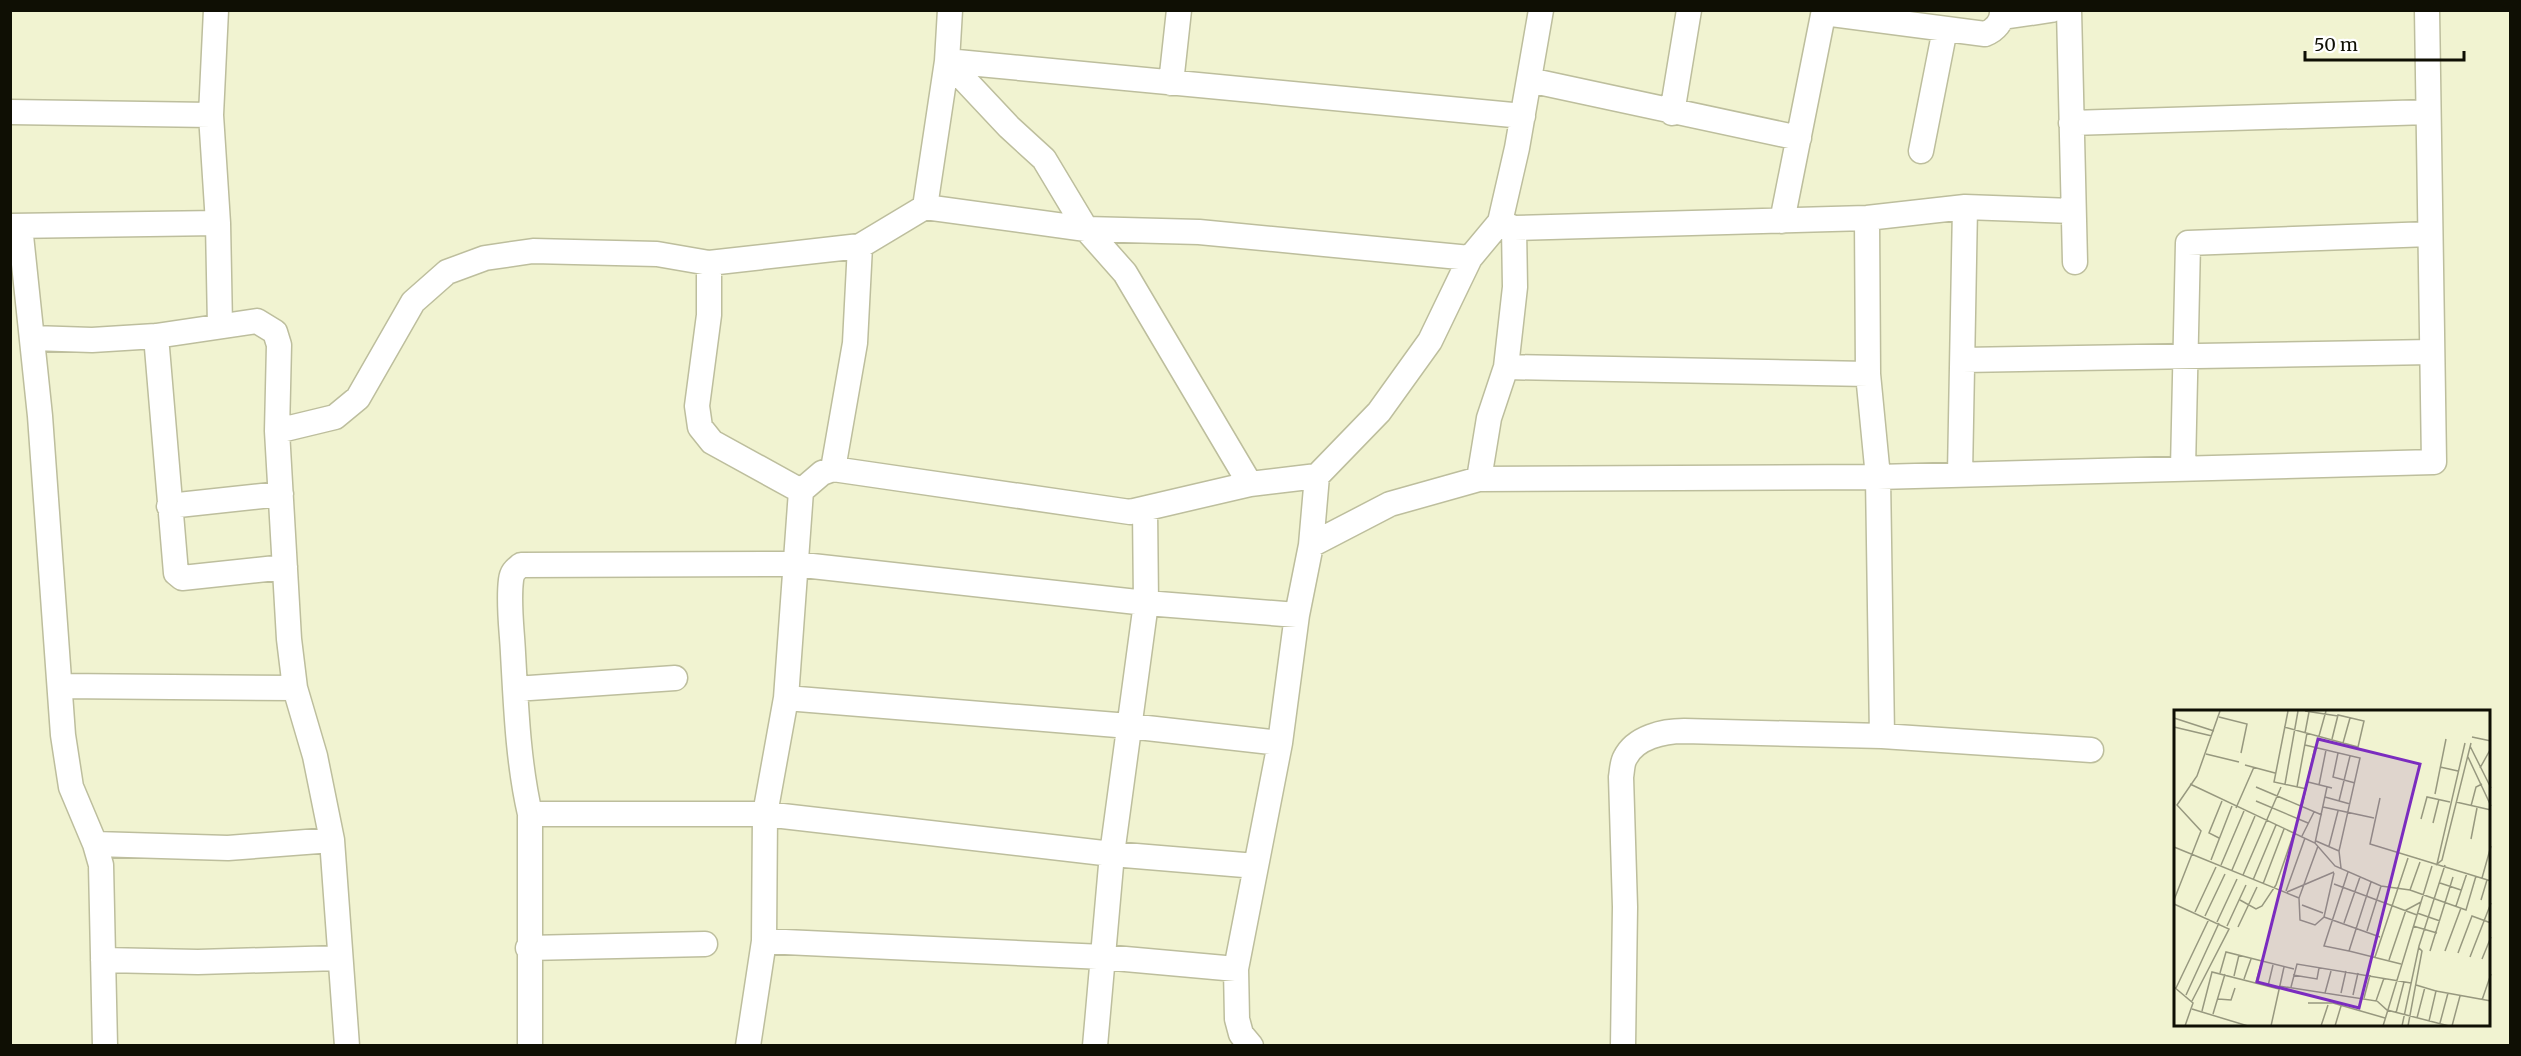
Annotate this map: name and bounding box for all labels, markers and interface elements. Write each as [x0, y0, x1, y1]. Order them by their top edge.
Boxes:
scale bar [2305, 24, 2464, 62]
text: 50 m [2314, 33, 2358, 56]
inset map [2174, 710, 2491, 1026]

